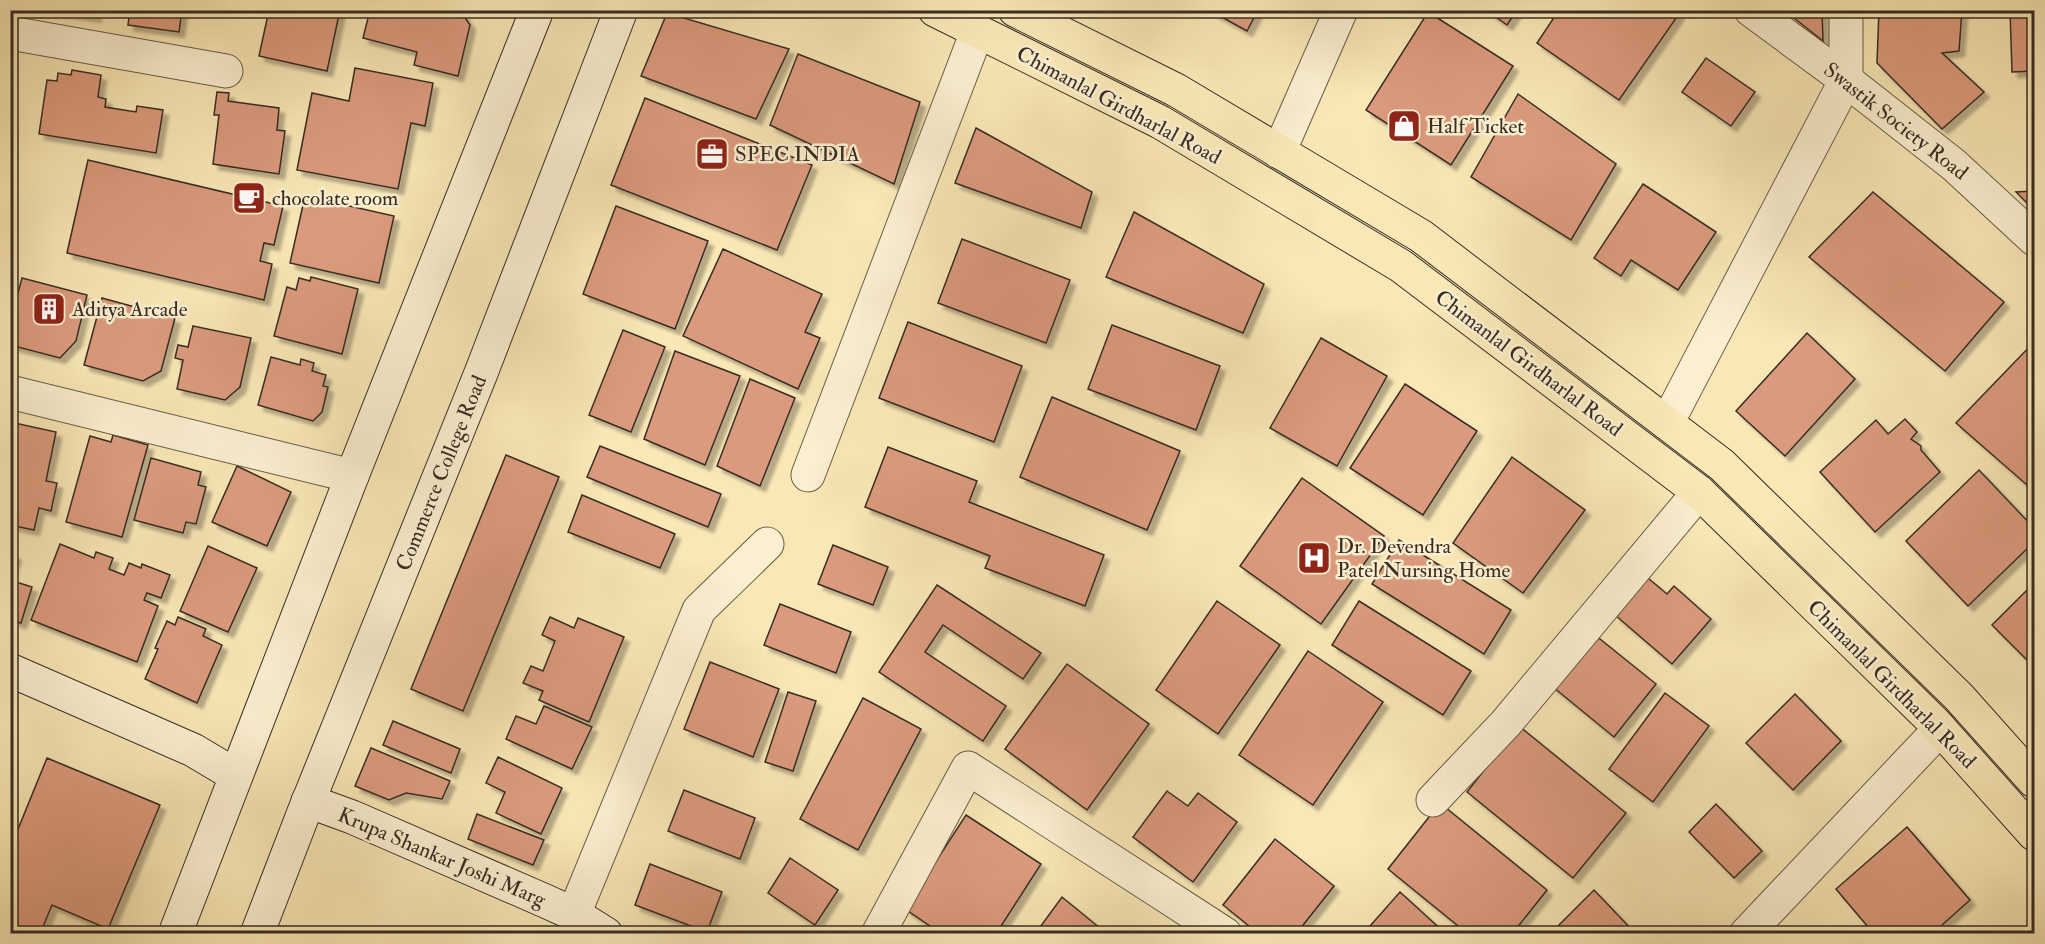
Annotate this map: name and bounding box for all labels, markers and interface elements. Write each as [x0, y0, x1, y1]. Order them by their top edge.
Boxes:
street label: Chimanlal Girdharlal Road [1012, 40, 1226, 171]
street label: Swastik Society Road [1818, 57, 1974, 187]
shop icon: Half Ticket [1386, 108, 1422, 144]
place label: Half Ticket [1427, 113, 1524, 140]
office icon: SPEC INDIA [694, 136, 730, 172]
place label: SPEC INDIA [735, 141, 860, 168]
cafe icon: chocolate room [231, 180, 267, 216]
place label: chocolate room [272, 185, 398, 212]
street label: Chimanlal Girdharlal Road [1430, 284, 1628, 443]
building icon: Aditya Arcade [31, 291, 67, 327]
place label: Aditya Arcade [71, 296, 188, 323]
street label: Commerce College Road [390, 371, 493, 575]
place label: Dr. Devendra Patel Nursing Home [1337, 533, 1510, 584]
hospital icon: Dr. Devendra Patel Nursing Home [1296, 540, 1332, 576]
street label: Chimanlal Girdharlal Road [1802, 594, 1982, 775]
street label: Krupa Shankar Joshi Marg [334, 801, 550, 914]

